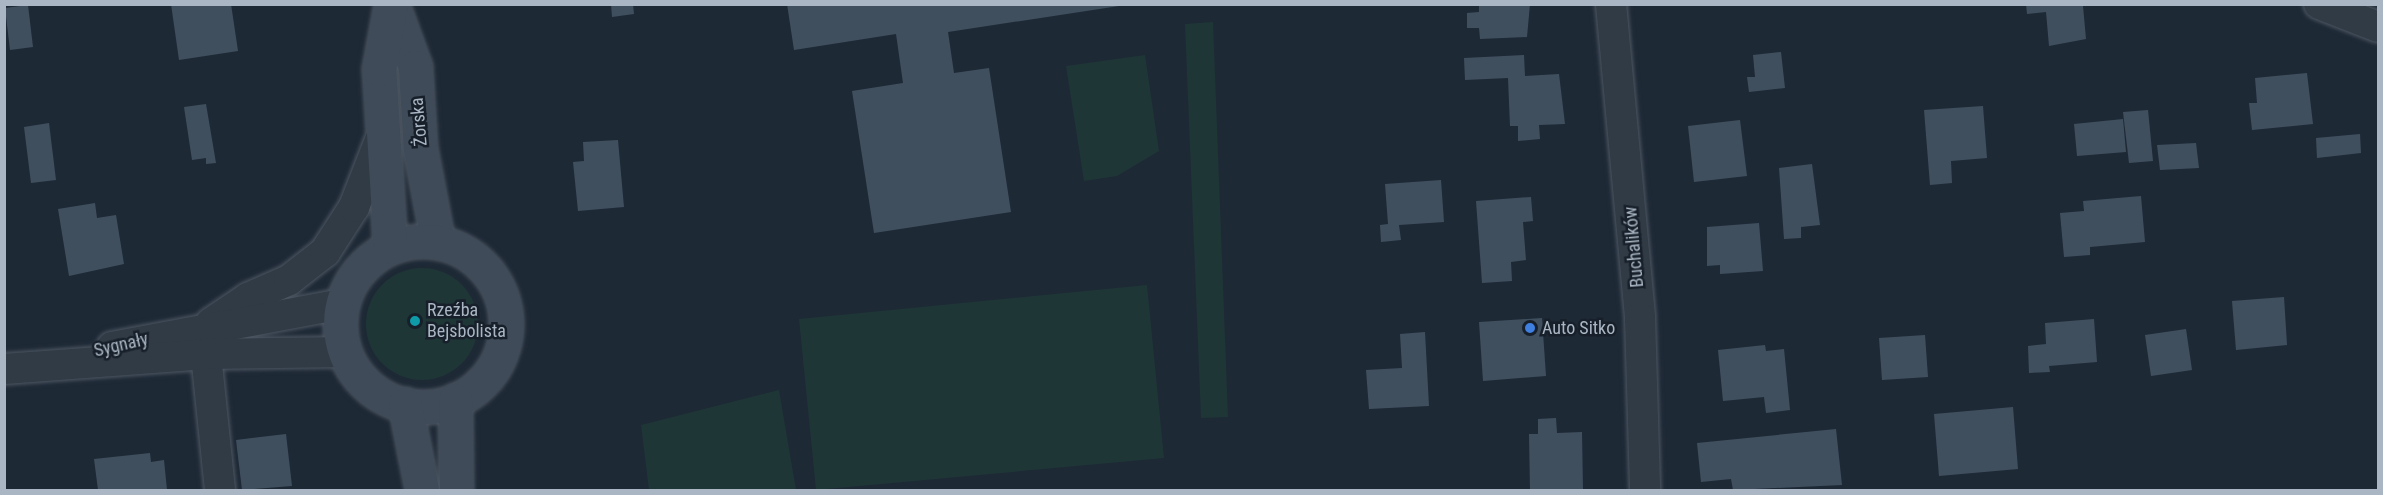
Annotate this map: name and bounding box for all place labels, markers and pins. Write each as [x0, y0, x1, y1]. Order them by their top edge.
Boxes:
place label: Rzeźba Bejsbolista [427, 300, 506, 342]
marker: Rzeźba Bejsbolista [408, 314, 422, 328]
place label: Auto Sitko [1542, 317, 1615, 339]
marker: Auto Sitko [1523, 321, 1537, 335]

